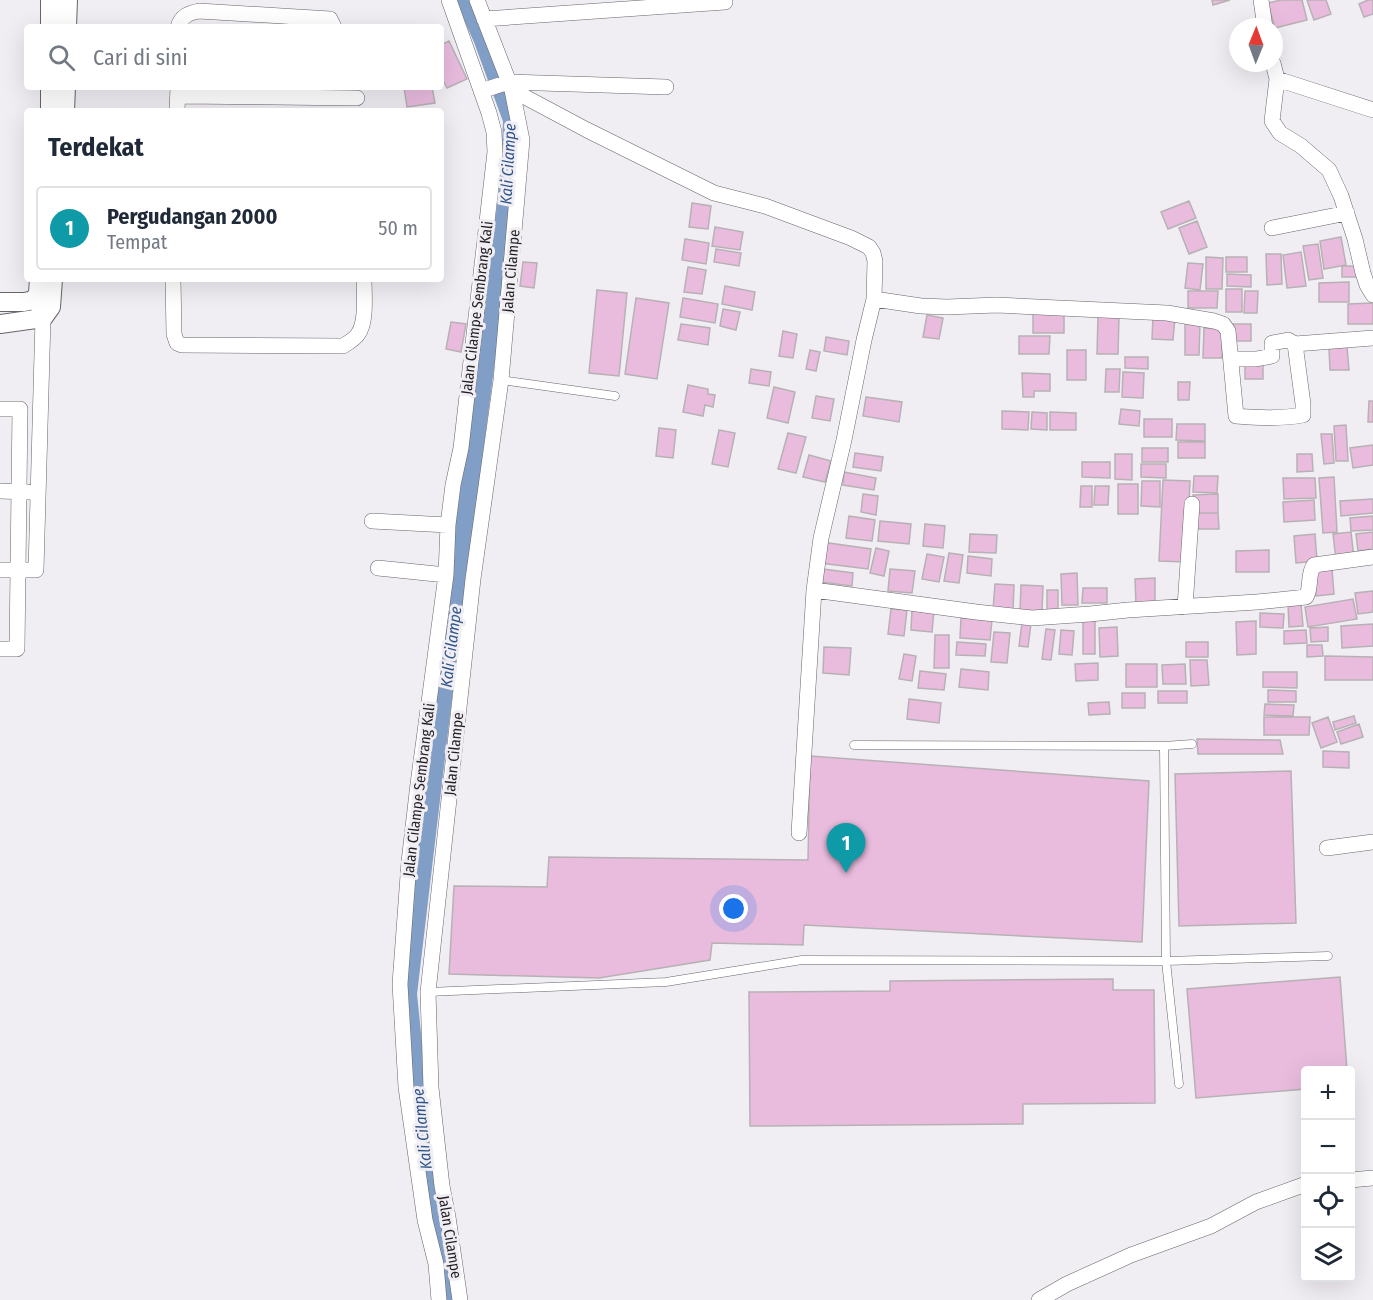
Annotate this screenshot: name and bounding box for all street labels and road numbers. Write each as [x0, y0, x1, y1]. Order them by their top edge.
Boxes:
street label: Jalan Cilampe Sembrang Kali [457, 220, 497, 396]
street label: Jalan Cilampe [498, 229, 524, 313]
street label: Jalan Cilampe Sembrang Kali [399, 702, 439, 878]
street label: Jalan Cilampe [441, 712, 467, 796]
street label: Jalan Cilampe [435, 1194, 465, 1280]

